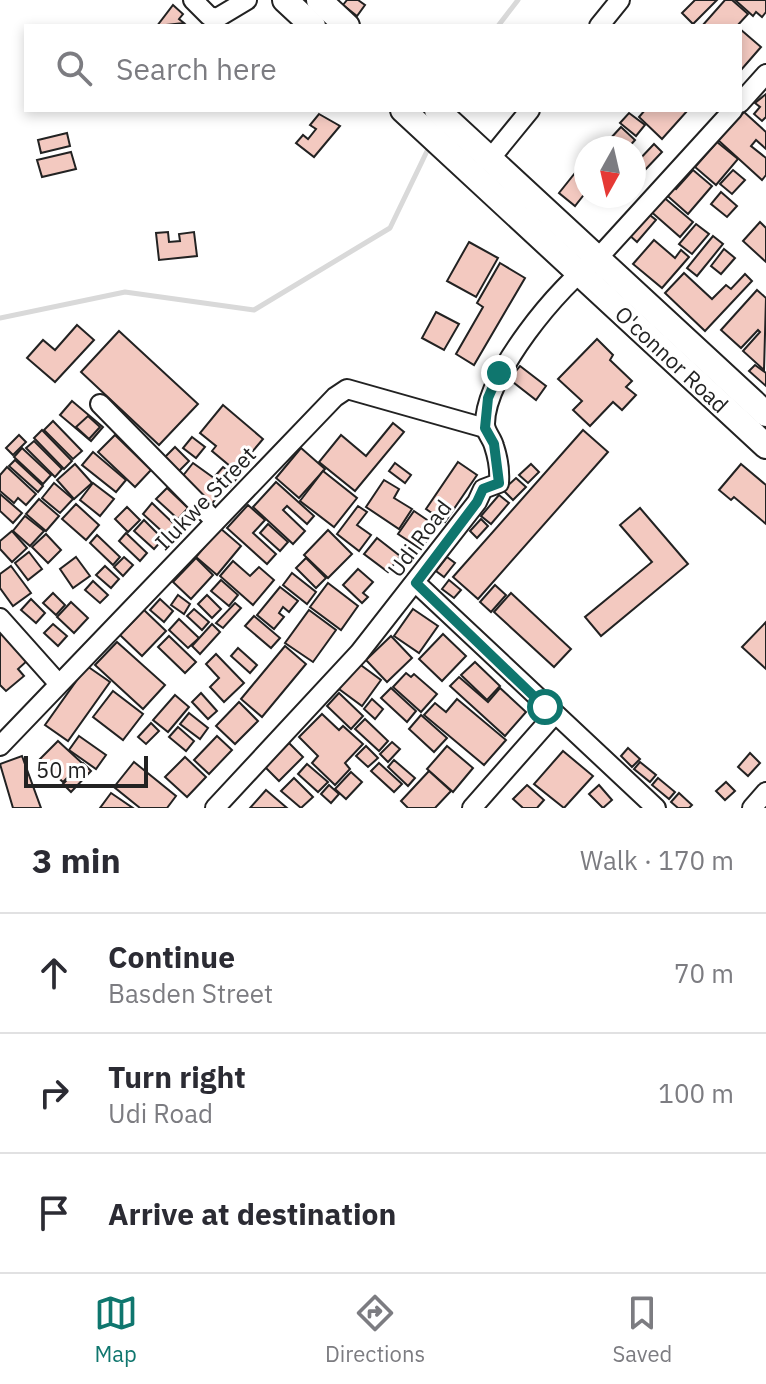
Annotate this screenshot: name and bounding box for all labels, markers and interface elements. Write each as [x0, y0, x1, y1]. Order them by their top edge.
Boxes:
search box [24, 24, 742, 112]
icon: search [52, 46, 96, 90]
text: Search here [116, 49, 277, 88]
north arrow [574, 136, 646, 208]
street label: O'connor Road [609, 299, 735, 419]
route end [481, 355, 517, 391]
street label: Ilukwe Street [148, 440, 262, 556]
street label: Udi Road [381, 494, 457, 582]
route start [527, 689, 563, 725]
scale bar [24, 752, 148, 788]
text: 50 m [36, 755, 87, 784]
text: 3 min [32, 838, 121, 882]
text: Walk · 170 m [580, 843, 734, 877]
text: Continue [108, 937, 235, 976]
icon: ahead [32, 951, 76, 995]
text: 70 m [674, 956, 734, 990]
text: Basden Street [108, 976, 273, 1010]
text: Turn right [108, 1057, 246, 1096]
icon: right [32, 1071, 76, 1115]
text: 100 m [658, 1076, 734, 1110]
text: Udi Road [108, 1096, 213, 1130]
icon: arrive [32, 1191, 76, 1235]
text: Arrive at destination [108, 1194, 396, 1233]
tab: Map [94, 1291, 138, 1368]
tab: Directions [325, 1291, 425, 1368]
tab: Saved [612, 1291, 672, 1368]

